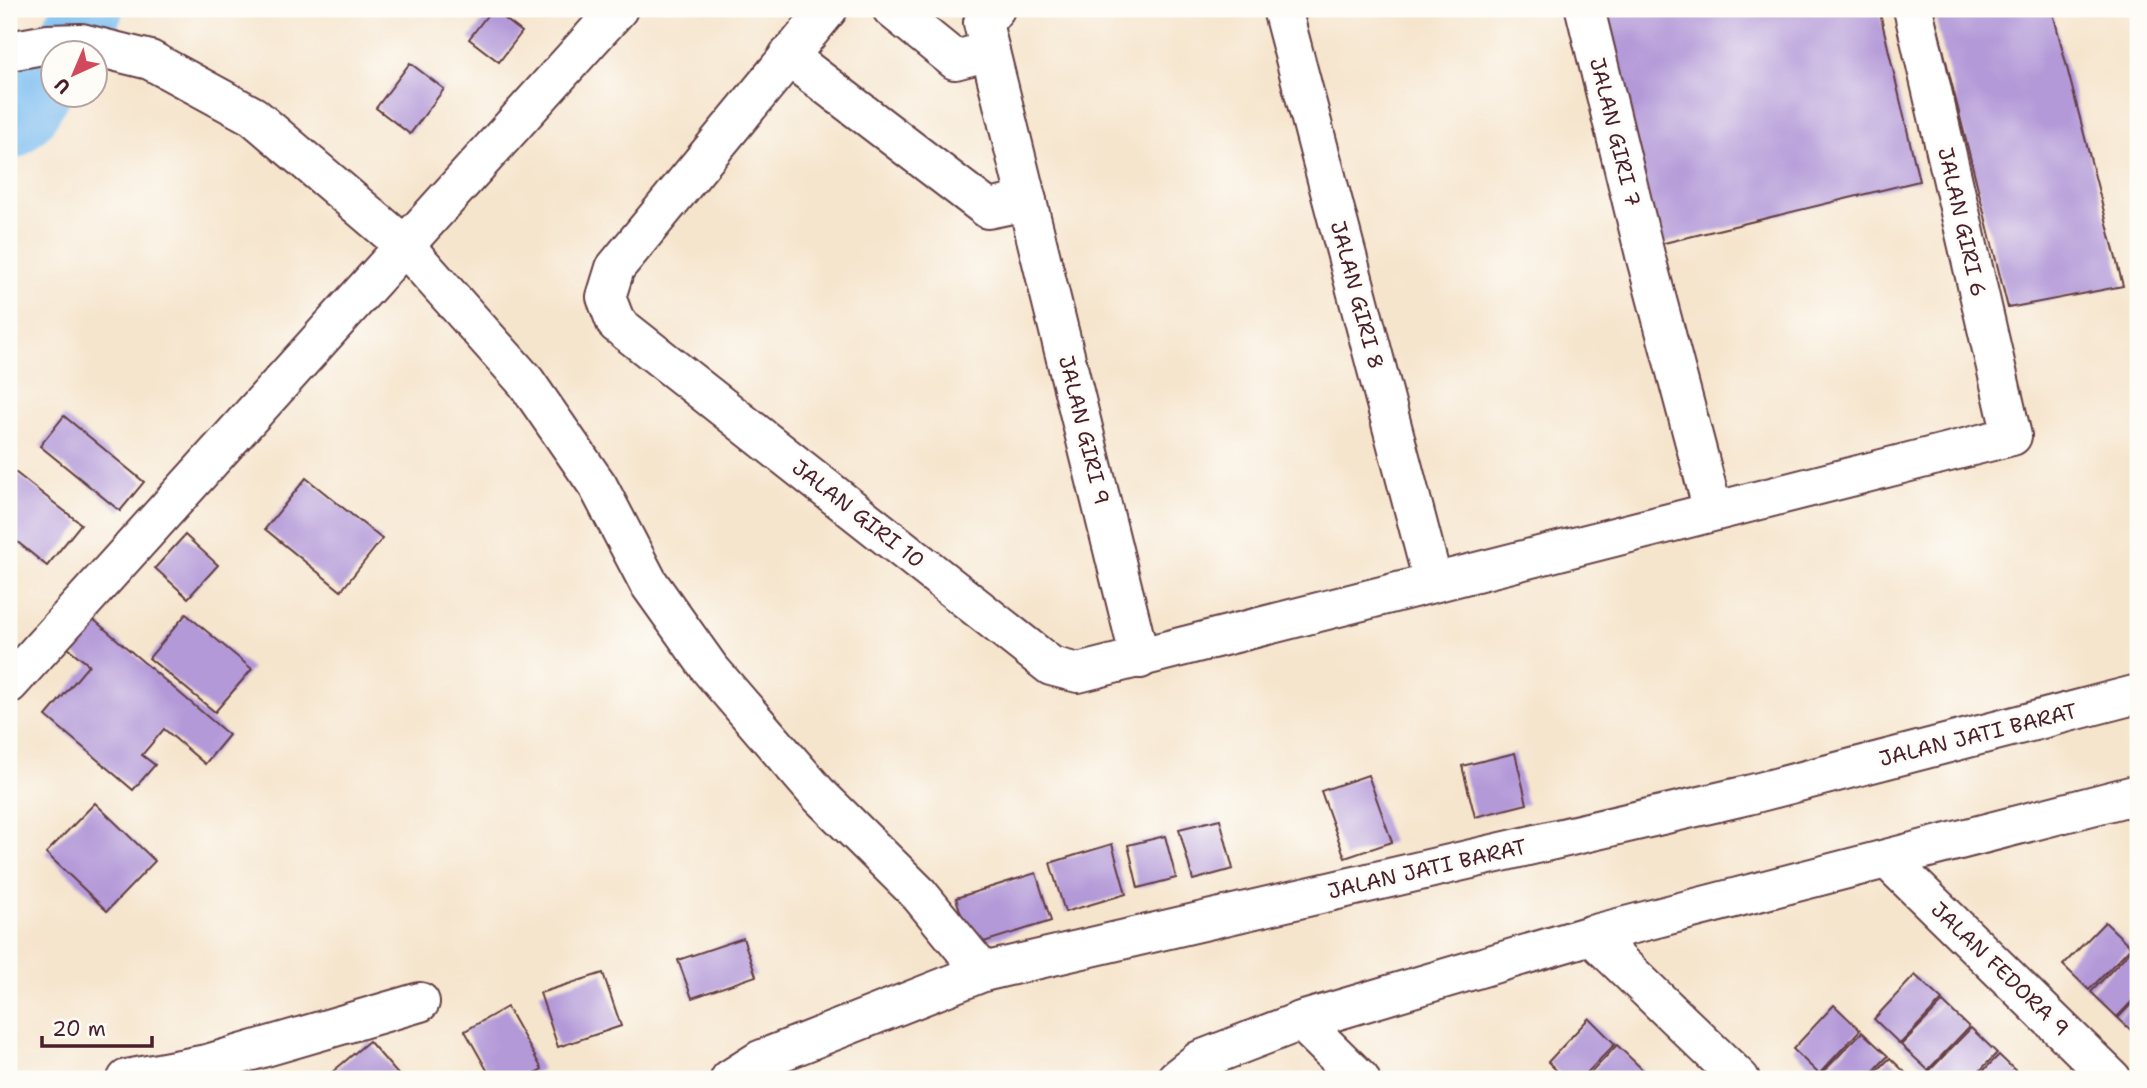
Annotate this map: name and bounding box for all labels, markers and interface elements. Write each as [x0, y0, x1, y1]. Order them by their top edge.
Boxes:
north arrow [38, 38, 108, 108]
street label: JALAN GIRI 7 [1583, 55, 1647, 209]
text: U [49, 72, 76, 99]
street label: JALAN GIRI 6 [1931, 145, 1993, 299]
street label: JALAN GIRI 8 [1324, 218, 1390, 372]
street label: JALAN GIRI 9 [1052, 353, 1116, 507]
street label: JALAN GIRI 10 [786, 454, 930, 574]
street label: JALAN JATI BARAT [1876, 697, 2080, 773]
street label: JALAN JATI BARAT [1325, 833, 1529, 905]
street label: JALAN FEDORA 9 [1925, 896, 2075, 1042]
scale bar [42, 1004, 152, 1048]
text: 20 m [52, 1015, 106, 1043]

